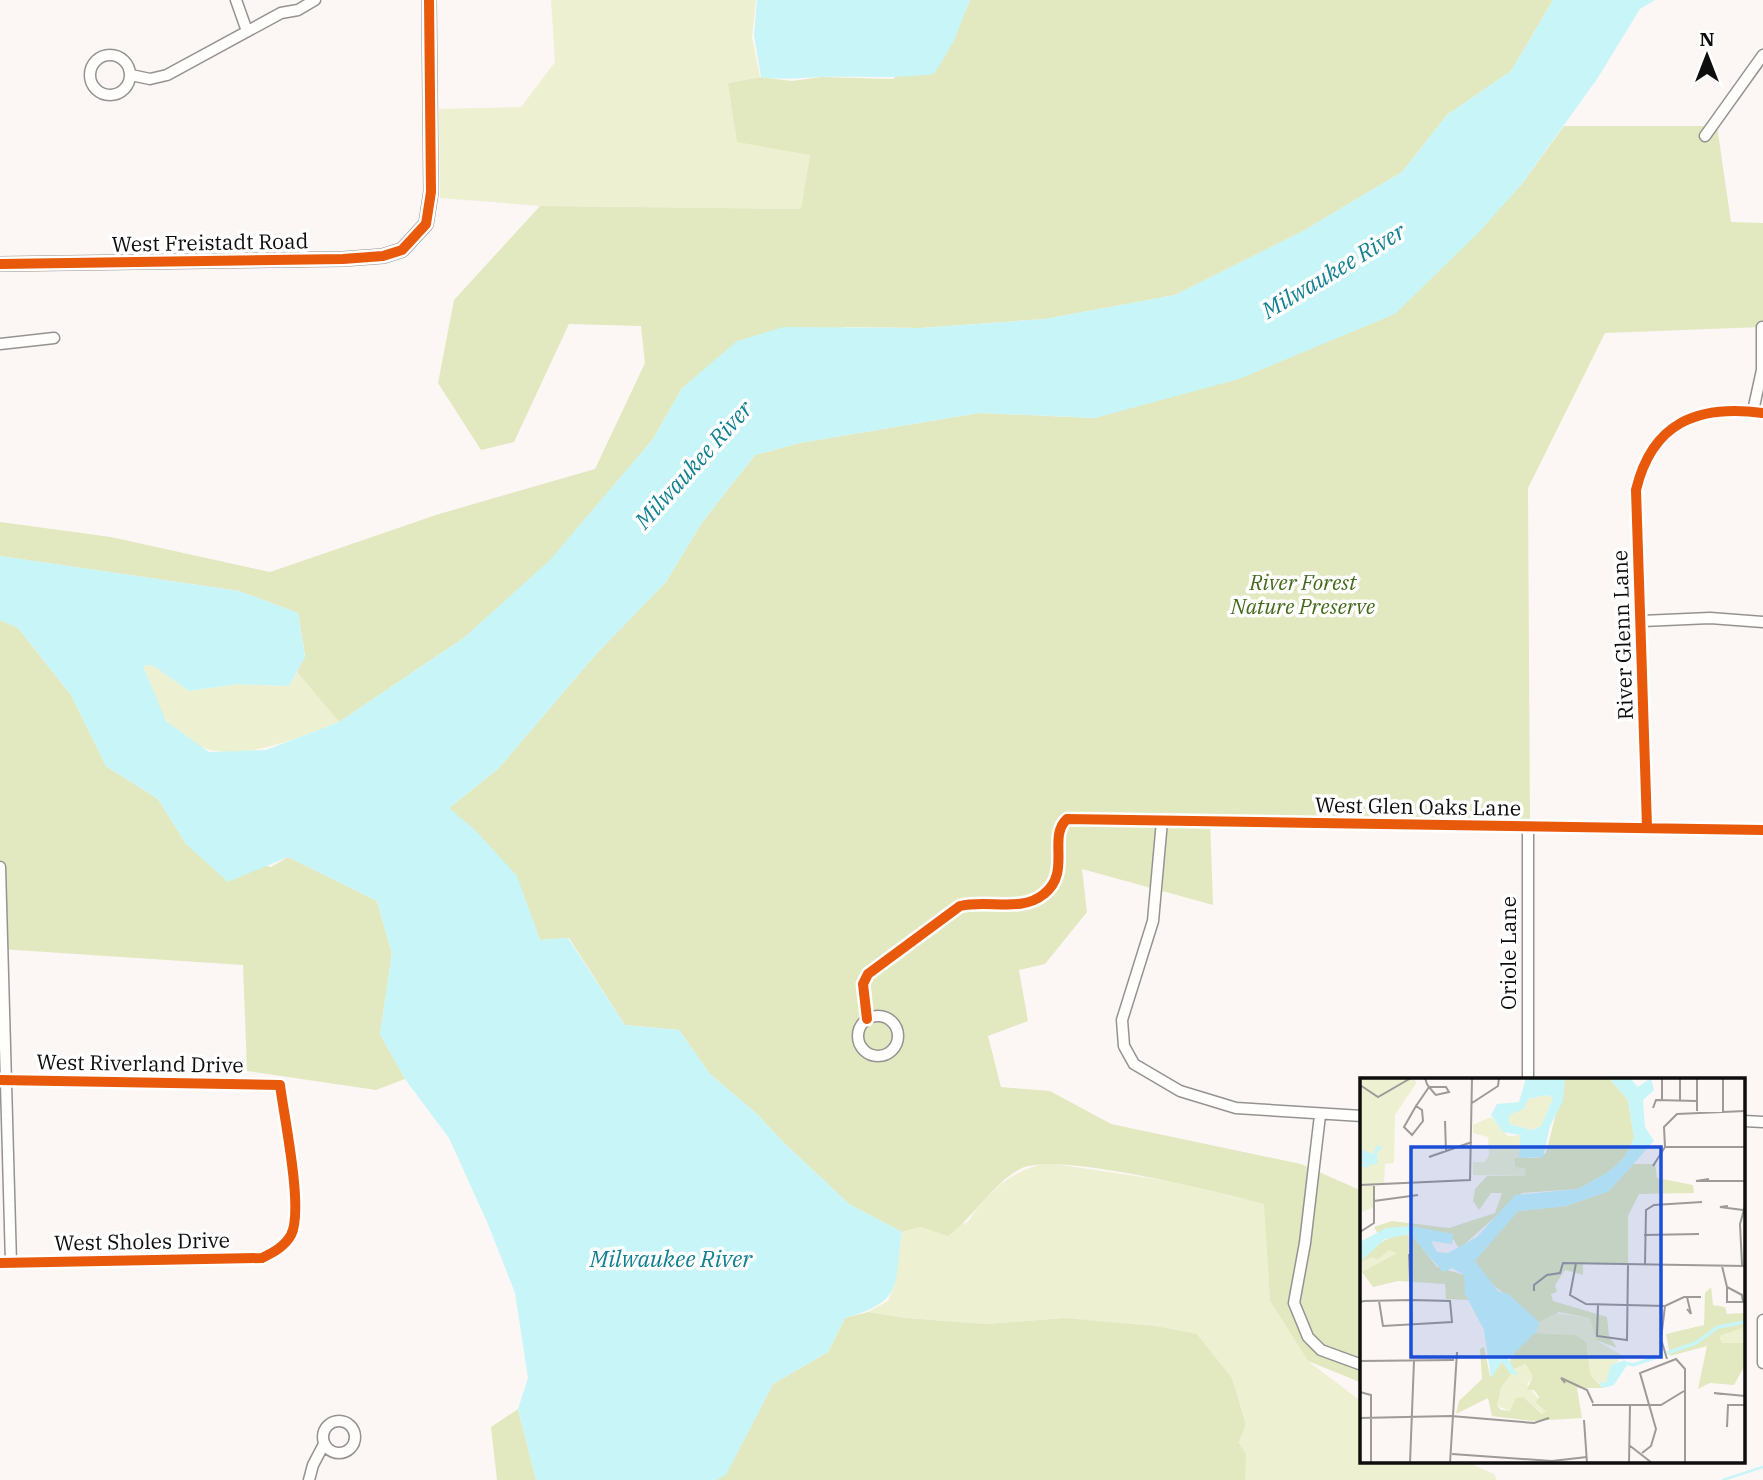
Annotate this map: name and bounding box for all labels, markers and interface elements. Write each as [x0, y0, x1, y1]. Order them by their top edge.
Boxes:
north arrow [1672, 21, 1742, 91]
text: N [1699, 27, 1715, 51]
water label: Milwaukee River [1255, 215, 1411, 325]
street label: West Freistadt Road [111, 226, 309, 258]
water label: Milwaukee River [627, 393, 759, 535]
street label: River Glenn Lane [1605, 549, 1639, 721]
park label: River Forest Nature Preserve [1230, 568, 1376, 620]
street label: West Glen Oaks Lane [1315, 790, 1521, 822]
street label: Oriole Lane [1494, 896, 1522, 1010]
street label: West Riverland Drive [36, 1047, 244, 1079]
inset map [1360, 1078, 1746, 1462]
street label: West Sholes Drive [54, 1225, 230, 1257]
water label: Milwaukee River [589, 1243, 753, 1273]

